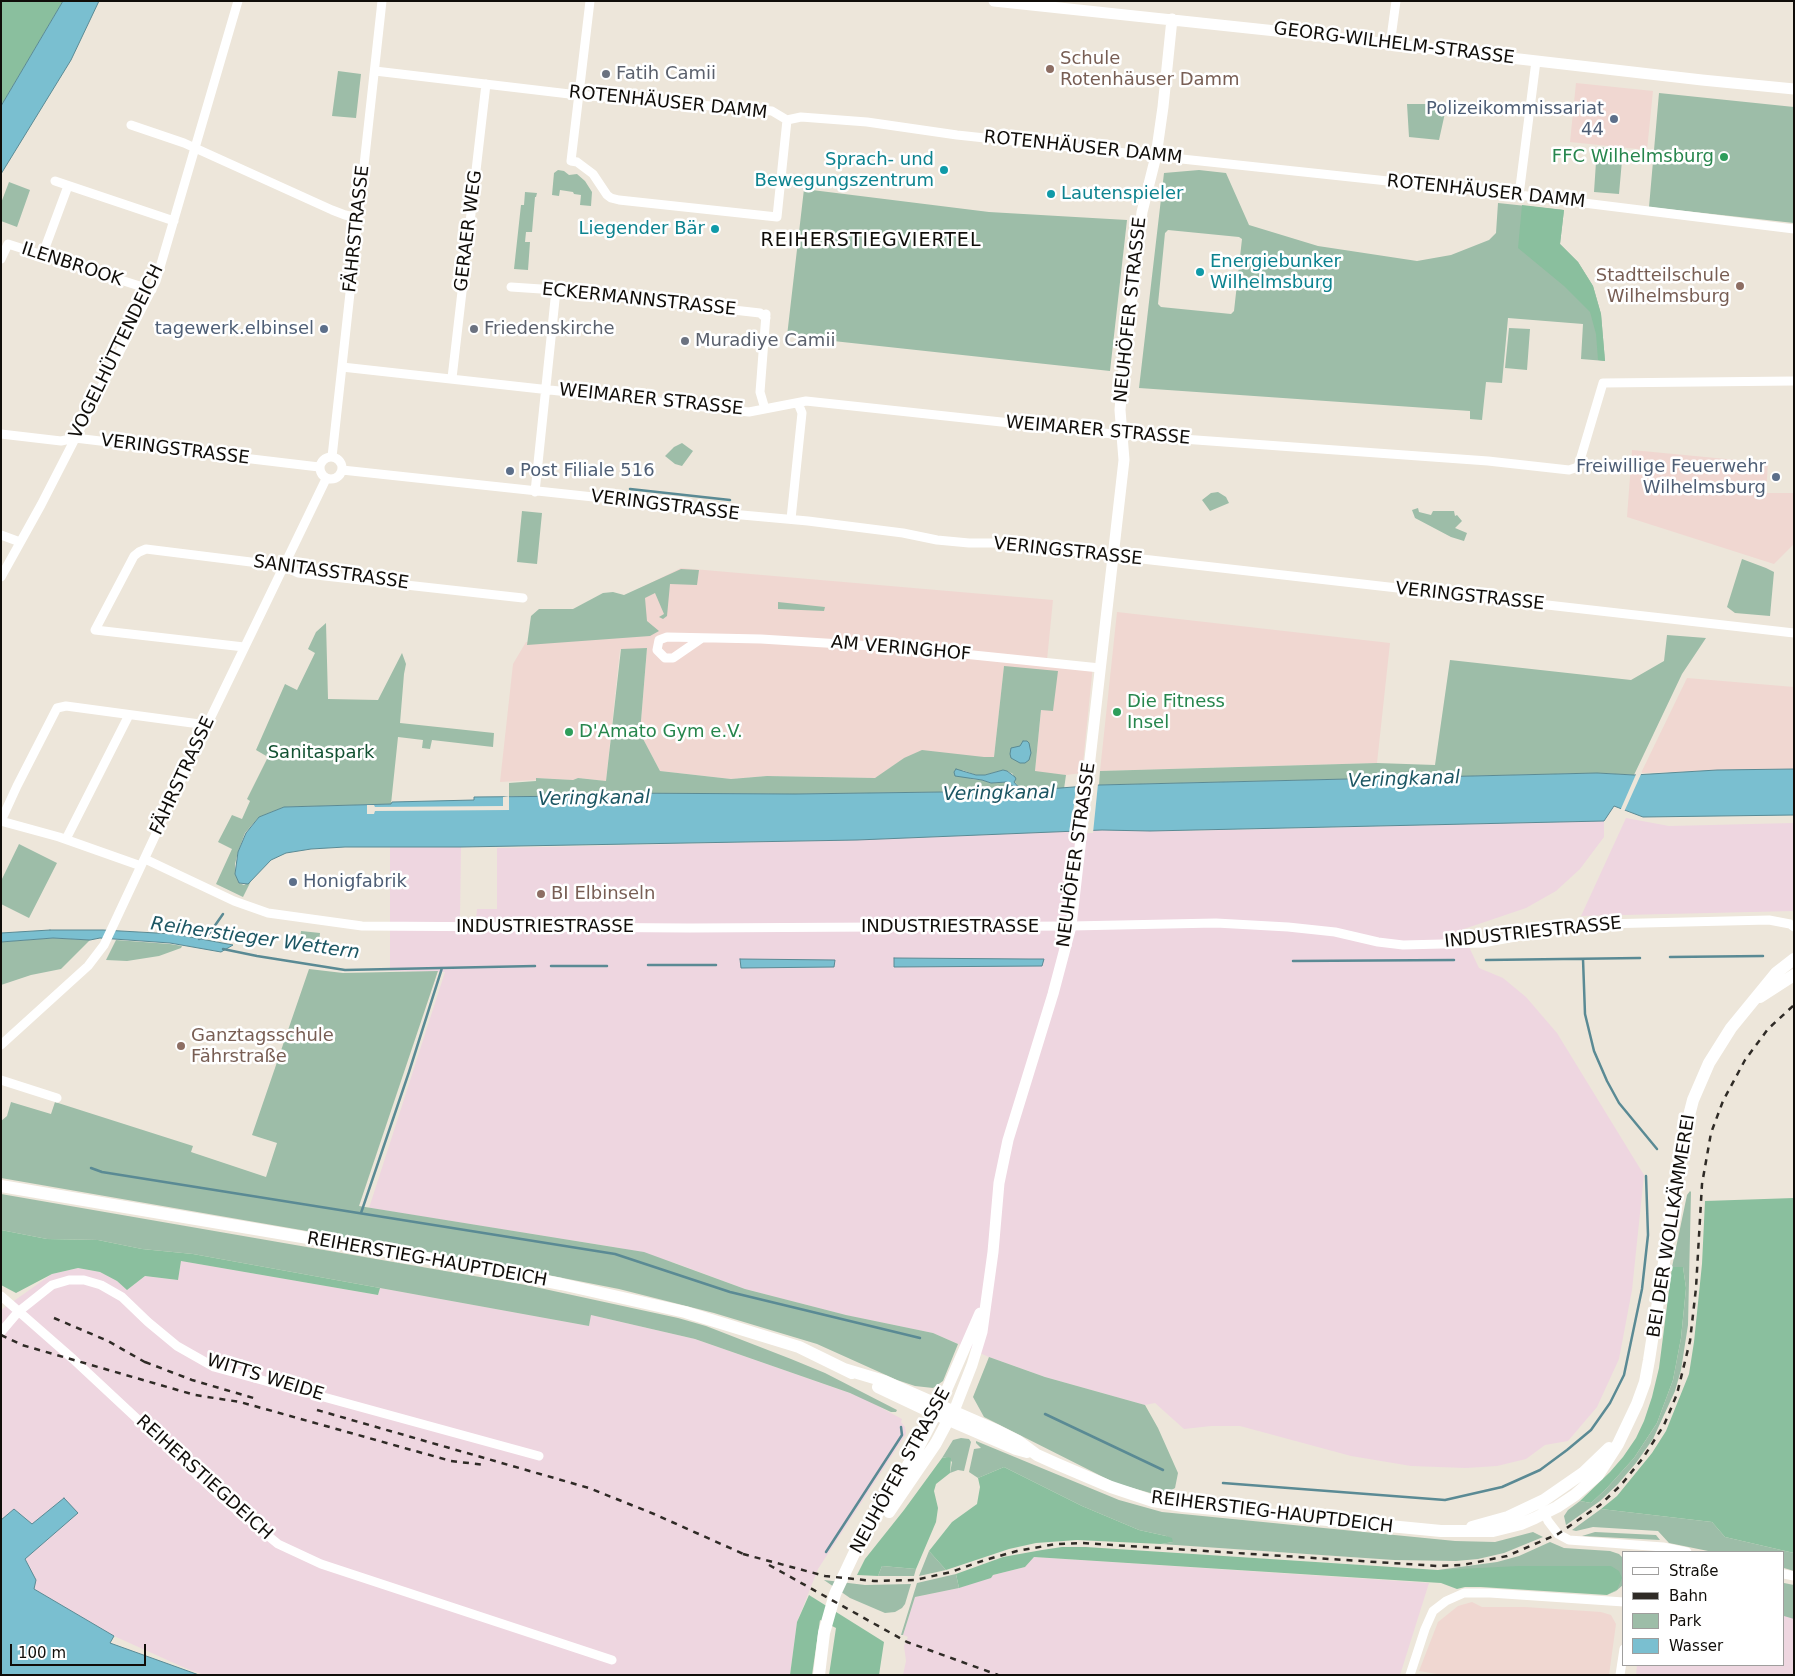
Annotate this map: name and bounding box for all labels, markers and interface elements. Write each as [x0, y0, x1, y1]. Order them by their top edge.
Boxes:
street label: GEORG-WILHELM-STRASSE [1272, 19, 1516, 69]
place label: Schule Rotenhäuser Damm [1060, 48, 1240, 90]
place label: Fatih Camii [616, 63, 716, 85]
marker: Schule Rotenhäuser Damm [1044, 63, 1056, 75]
marker: Fatih Camii [600, 68, 612, 80]
street label: ROTENHÄUSER DAMM [568, 82, 768, 124]
place label: Polizeikommissariat 44 [1426, 98, 1604, 140]
marker: Polizeikommissariat 44 [1608, 113, 1620, 125]
street label: ROTENHÄUSER DAMM [983, 127, 1183, 169]
place label: FFC Wilhelmsburg [1552, 146, 1714, 168]
place label: Sprach- und Bewegungszentrum [754, 149, 934, 192]
marker: FFC Wilhelmsburg [1718, 151, 1730, 163]
street label: FÄHRSTRASSE [340, 164, 374, 294]
marker: Sprach- und Bewegungszentrum [938, 164, 950, 176]
street label: GERAER WEG [451, 169, 487, 293]
street label: ROTENHÄUSER DAMM [1386, 171, 1586, 213]
place label: Lautenspieler [1061, 183, 1183, 205]
marker: Lautenspieler [1045, 188, 1057, 200]
street label: NEUHÖFER STRASSE [1111, 216, 1151, 404]
place label: Liegender Bär [579, 218, 705, 240]
marker: Liegender Bär [709, 223, 721, 235]
district label: REIHERSTIEGVIERTEL [758, 230, 984, 252]
street label: ILENBROOK [19, 238, 125, 292]
place label: Energiebunker Wilhelmsburg [1210, 251, 1341, 294]
street label: VOGELHÜTTENDEICH [65, 261, 169, 443]
place label: Stadtteilschule Wilhelmsburg [1596, 265, 1730, 308]
marker: Energiebunker Wilhelmsburg [1194, 266, 1206, 278]
street label: ECKERMANNSTRASSE [541, 279, 737, 321]
marker: Stadtteilschule Wilhelmsburg [1734, 280, 1746, 292]
place label: tagewerk.elbinsel [155, 318, 314, 340]
place label: Friedenskirche [484, 318, 615, 340]
marker: tagewerk.elbinsel [318, 323, 330, 335]
marker: Friedenskirche [468, 323, 480, 335]
place label: Muradiye Camii [695, 330, 835, 352]
marker: Muradiye Camii [679, 335, 691, 347]
street label: WEIMARER STRASSE [558, 380, 744, 420]
street label: WEIMARER STRASSE [1005, 412, 1191, 450]
street label: VERINGSTRASSE [99, 430, 251, 470]
place label: Freiwillige Feuerwehr Wilhelmsburg [1576, 456, 1766, 498]
place label: Post Filiale 516 [520, 460, 655, 482]
marker: Post Filiale 516 [504, 465, 516, 477]
marker: Freiwillige Feuerwehr Wilhelmsburg [1770, 471, 1782, 483]
street label: VERINGSTRASSE [589, 486, 741, 526]
street label: VERINGSTRASSE [992, 533, 1144, 571]
street label: SANITASSTRASSE [252, 551, 410, 595]
street label: VERINGSTRASSE [1394, 578, 1546, 616]
street label: AM VERINGHOF [830, 632, 972, 666]
place label: Die Fitness Insel [1127, 691, 1225, 734]
marker: Die Fitness Insel [1111, 706, 1123, 718]
street label: FÄHRSTRASSE [146, 714, 220, 838]
place label: D'Amato Gym e.V. [579, 721, 743, 743]
marker: D'Amato Gym e.V. [563, 726, 575, 738]
park label: Sanitaspark [268, 742, 374, 764]
street label: NEUHÖFER STRASSE [1053, 761, 1101, 949]
water label: Veringkanal [1347, 767, 1461, 793]
water label: Veringkanal [943, 782, 1055, 806]
water label: Veringkanal [538, 787, 650, 811]
place label: Honigfabrik [303, 871, 407, 893]
marker: Honigfabrik [287, 876, 299, 888]
place label: BI Elbinseln [551, 883, 655, 905]
marker: BI Elbinseln [535, 888, 547, 900]
water label: Reiherstieger Wettern [149, 913, 361, 965]
street label: INDUSTRIESTRASSE [1443, 913, 1623, 953]
street label: INDUSTRIESTRASSE [456, 916, 634, 938]
street label: INDUSTRIESTRASSE [861, 916, 1039, 938]
place label: Ganztagsschule Fährstraße [191, 1025, 334, 1068]
marker: Ganztagsschule Fährstraße [175, 1040, 187, 1052]
street label: BEI DER WOLLKÄMMEREI [1644, 1113, 1700, 1339]
street label: REIHERSTIEG-HAUPTDEICH [305, 1228, 549, 1292]
street label: WITTS WEIDE [204, 1350, 326, 1406]
street label: NEUHÖFER STRASSE [846, 1384, 956, 1558]
street label: REIHERSTIEGDEICH [131, 1411, 277, 1545]
street label: REIHERSTIEG-HAUPTDEICH [1150, 1487, 1394, 1539]
legend [1622, 1551, 1785, 1666]
text: Straße [1669, 1562, 1718, 1580]
text: Bahn [1669, 1587, 1708, 1605]
text: Park [1669, 1612, 1701, 1630]
scale bar [12, 1634, 149, 1666]
text: Wasser [1669, 1637, 1723, 1655]
text: 100 m [18, 1644, 66, 1662]

